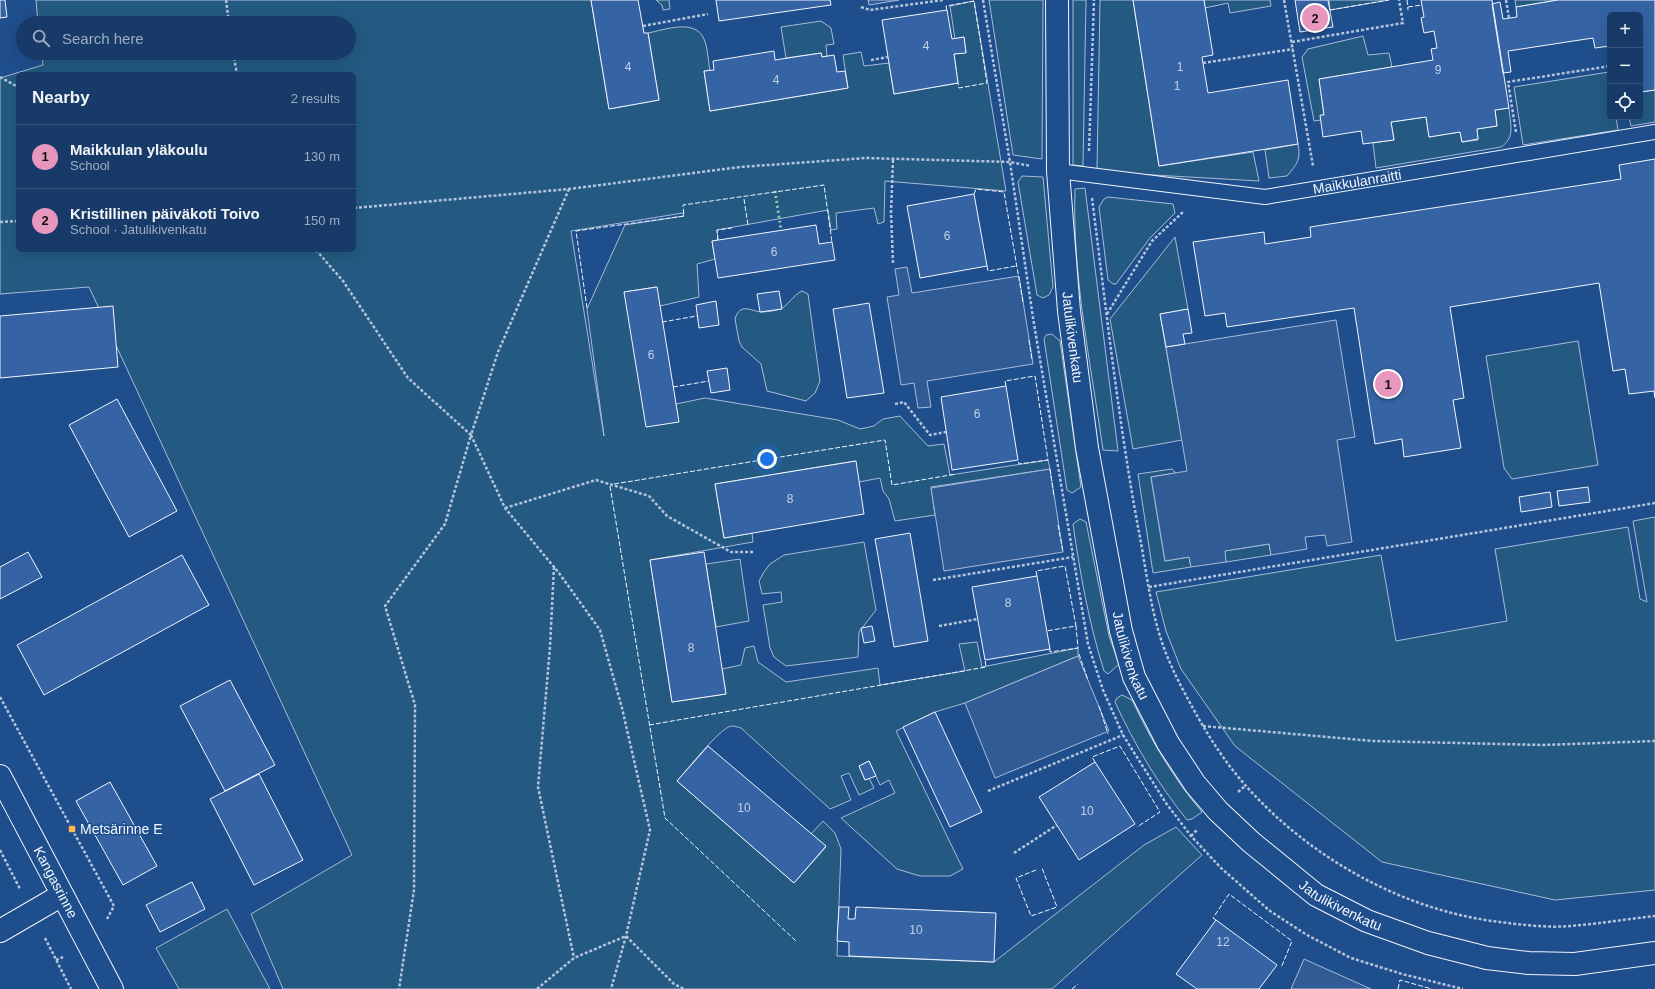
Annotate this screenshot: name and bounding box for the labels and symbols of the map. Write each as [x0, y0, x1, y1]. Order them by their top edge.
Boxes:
pin: 2 [1302, 3, 1328, 33]
house number: 4 [923, 39, 930, 53]
house number: 4 [625, 60, 632, 74]
house number: 1 [1177, 60, 1184, 74]
house number: 9 [1435, 63, 1442, 77]
house number: 4 [773, 73, 780, 87]
house number: 1 [1174, 79, 1181, 93]
street label: Maikkulanraitti [1312, 166, 1403, 197]
house number: 6 [944, 229, 951, 243]
house number: 6 [771, 245, 778, 259]
street label: Jatulikivenkatu [1060, 291, 1086, 384]
house number: 6 [648, 348, 655, 362]
pin: 1 [1375, 369, 1401, 399]
house number: 6 [974, 407, 981, 421]
your location [757, 449, 777, 469]
house number: 8 [787, 492, 794, 506]
house number: 8 [1005, 596, 1012, 610]
street label: Jatulikivenkatu [1110, 610, 1152, 702]
house number: 8 [688, 641, 695, 655]
house number: 10 [737, 801, 751, 815]
house number: 10 [1080, 804, 1094, 818]
place label: Metsärinne E [80, 821, 162, 837]
marker: Metsärinne E [67, 824, 77, 834]
street label: Kangasrinne [30, 844, 81, 921]
street label: Jatulikivenkatu [1296, 877, 1384, 934]
house number: 10 [909, 923, 923, 937]
house number: 12 [1216, 935, 1230, 949]

